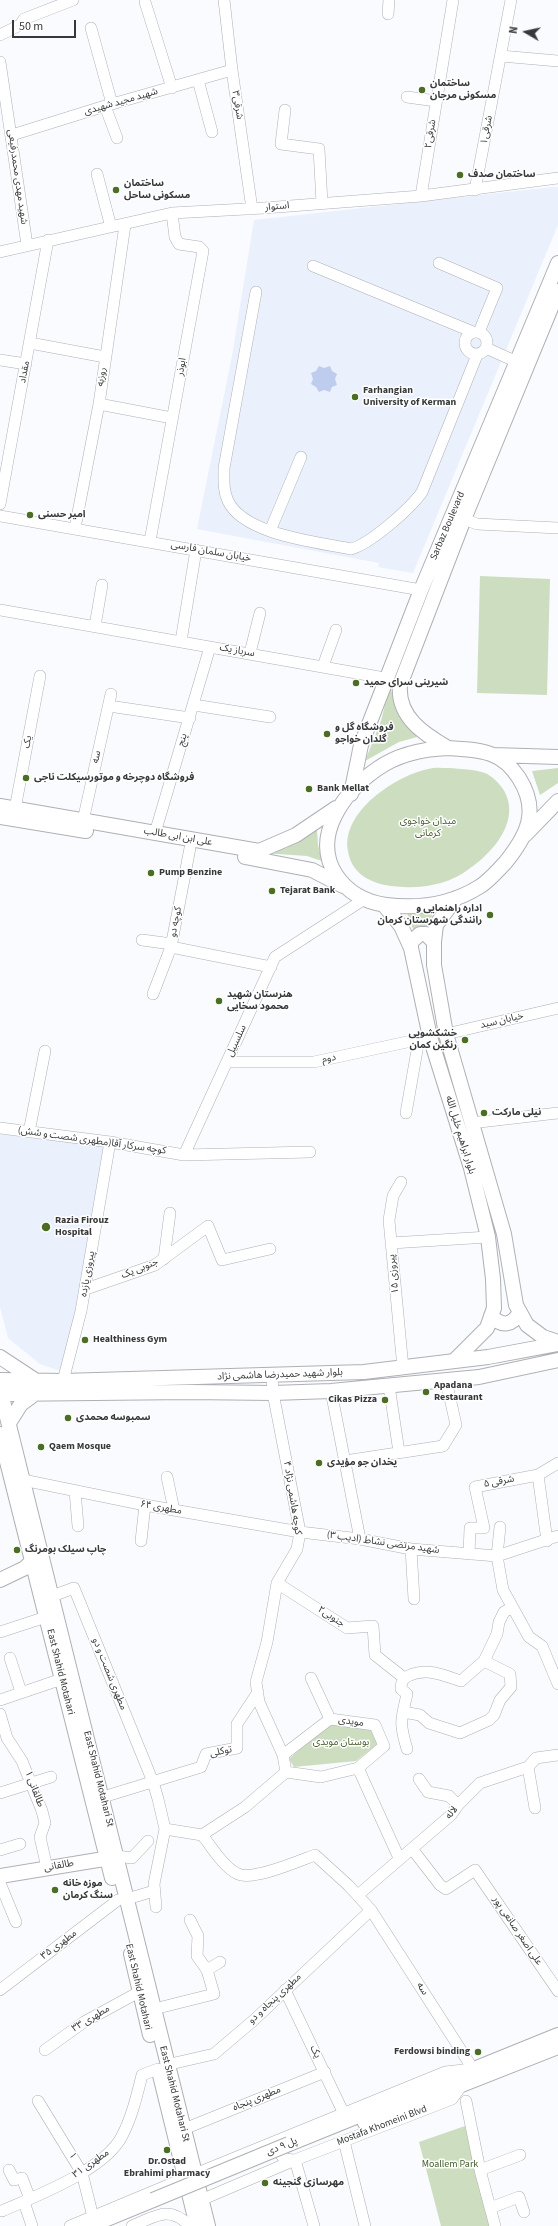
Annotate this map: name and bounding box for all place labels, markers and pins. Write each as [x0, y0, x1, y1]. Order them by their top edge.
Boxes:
place label: ساختمان مسکونی مرجان [430, 78, 496, 102]
marker: ساختمان مسکونی مرجان [417, 85, 427, 95]
place label: ساختمان صدف [468, 169, 536, 181]
marker: ساختمان صدف [455, 170, 465, 180]
place label: ساختمان مسکونی ساحل [124, 178, 190, 202]
marker: ساختمان مسکونی ساحل [111, 185, 121, 195]
place label: Farhangian University of Kerman [363, 385, 456, 408]
marker: Farhangian University of Kerman [350, 392, 360, 402]
place label: امیر حسنی [38, 509, 85, 521]
marker: امیر حسنی [25, 510, 35, 520]
place label: شیرینی سرای حمید [364, 677, 448, 689]
marker: شیرینی سرای حمید [351, 678, 361, 688]
place label: فروشگاه گل و گلدان خواجو [335, 722, 393, 746]
marker: فروشگاه گل و گلدان خواجو [322, 729, 332, 739]
place label: فروشگاه دوچرخه و موتورسیکلت ناجی [34, 772, 194, 784]
marker: فروشگاه دوچرخه و موتورسیکلت ناجی [21, 773, 31, 783]
place label: Bank Mellat [317, 783, 369, 795]
marker: Bank Mellat [304, 784, 314, 794]
place label: Pump Benzine [159, 867, 222, 879]
marker: Pump Benzine [146, 868, 156, 878]
place label: Tejarat Bank [280, 885, 335, 897]
marker: Tejarat Bank [267, 886, 277, 896]
place label: اداره راهنمایی و رانندگی شهرستان کرمان [378, 903, 482, 926]
marker: اداره راهنمایی و رانندگی شهرستان کرمان [485, 910, 495, 920]
place label: هنرستان شهید محمود سخایی [227, 989, 293, 1012]
marker: هنرستان شهید محمود سخایی [214, 996, 224, 1006]
place label: خشکشویی رنگین کمان [408, 1028, 457, 1052]
marker: خشکشویی رنگین کمان [460, 1035, 470, 1045]
place label: نیلی مارکت [492, 1107, 541, 1119]
marker: نیلی مارکت [479, 1108, 489, 1118]
place label: Razia Firouz Hospital [55, 1215, 109, 1238]
marker: Razia Firouz Hospital [40, 1221, 52, 1233]
place label: Healthiness Gym [93, 1334, 167, 1346]
marker: Healthiness Gym [80, 1335, 90, 1345]
place label: Apadana Restaurant [434, 1380, 483, 1404]
marker: Apadana Restaurant [421, 1387, 431, 1397]
place label: Cikas Pizza [328, 1394, 377, 1406]
marker: Cikas Pizza [380, 1395, 390, 1405]
place label: سمبوسه محمدی [76, 1412, 150, 1424]
marker: سمبوسه محمدی [63, 1413, 73, 1423]
place label: Qaem Mosque [49, 1441, 111, 1453]
marker: Qaem Mosque [36, 1442, 46, 1452]
place label: یخدان جو مؤیدی [327, 1457, 397, 1469]
marker: یخدان جو مؤیدی [314, 1458, 324, 1468]
place label: چاپ سیلک بومرنگ [25, 1544, 106, 1556]
marker: چاپ سیلک بومرنگ [12, 1545, 22, 1555]
place label: موزه خانه سنگ کرمان [63, 1878, 113, 1902]
marker: موزه خانه سنگ کرمان [50, 1885, 60, 1895]
place label: Ferdowsi binding [394, 2046, 470, 2058]
marker: Ferdowsi binding [473, 2047, 483, 2057]
marker: Dr.Ostad Ebrahimi pharmacy [162, 2145, 172, 2155]
place label: Dr.Ostad Ebrahimi pharmacy [124, 2156, 210, 2180]
place label: مهرسازی گنجینه [273, 2177, 344, 2189]
marker: مهرسازی گنجینه [260, 2178, 270, 2188]

